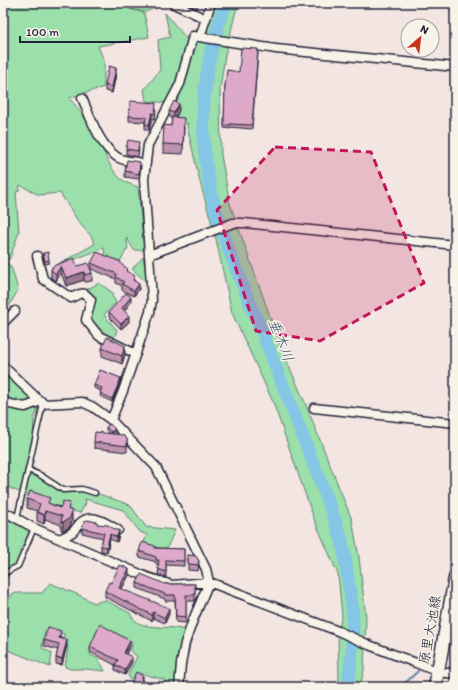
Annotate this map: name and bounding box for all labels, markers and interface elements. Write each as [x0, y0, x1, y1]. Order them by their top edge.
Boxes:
scale bar [20, 18, 130, 44]
north arrow [400, 18, 440, 58]
text: N [418, 22, 431, 37]
text: 100 m [26, 25, 59, 39]
water label: 垂木川 [265, 316, 297, 364]
street label: 原里大池線 [416, 594, 444, 666]

